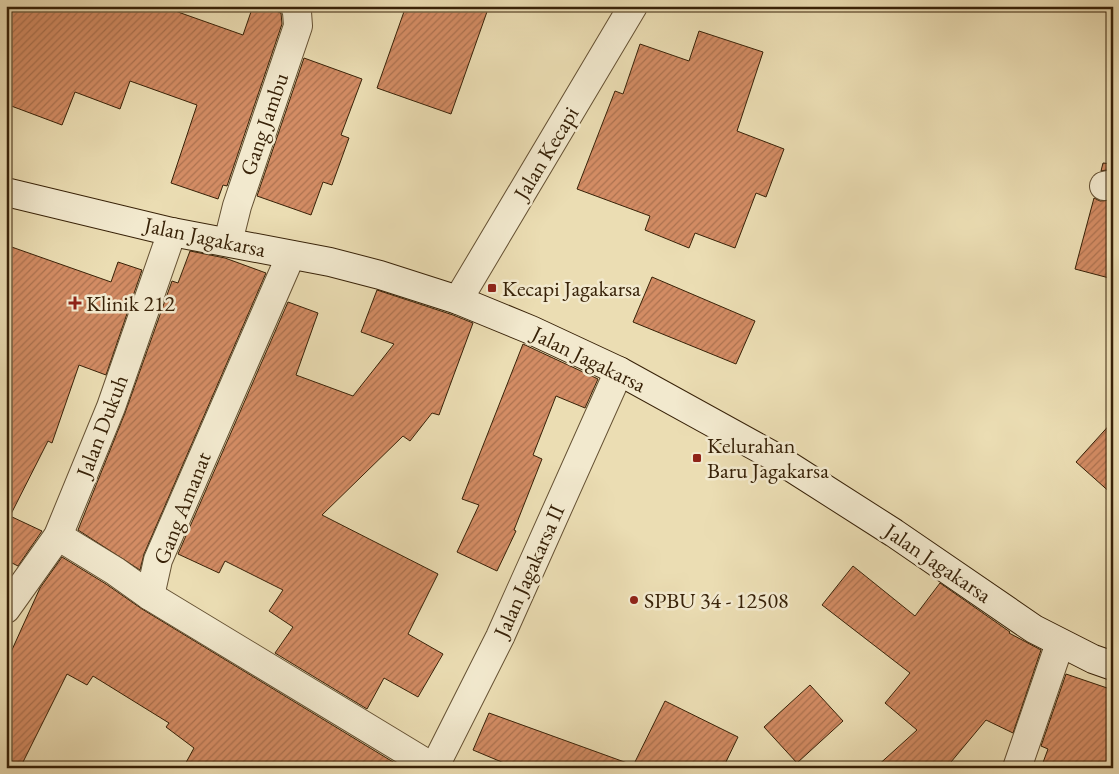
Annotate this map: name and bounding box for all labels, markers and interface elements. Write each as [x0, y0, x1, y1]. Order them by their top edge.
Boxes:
street label: Gang Jambu [233, 68, 295, 179]
street label: Jalan Kecapi [506, 101, 585, 207]
street label: Jalan Jagakarsa [140, 210, 269, 264]
place label: Kecapi Jagakarsa [502, 274, 641, 303]
marker: Kecapi Jagakarsa [486, 282, 498, 294]
place label: Klinik 212 [86, 289, 175, 318]
marker: Klinik 212 [68, 296, 82, 310]
street label: Jalan Jagakarsa [525, 318, 651, 399]
street label: Jalan Dukuh [68, 370, 135, 483]
place label: Kelurahan Baru Jagakarsa [707, 431, 829, 485]
street label: Gang Amanat [146, 447, 218, 569]
marker: Kelurahan Baru Jagakarsa [691, 452, 703, 464]
street label: Jalan Jagakarsa II [486, 499, 571, 644]
street label: Jalan Jagakarsa [877, 515, 997, 610]
place label: SPBU 34 - 12508 [644, 586, 789, 615]
marker: SPBU 34 - 12508 [628, 594, 640, 606]

